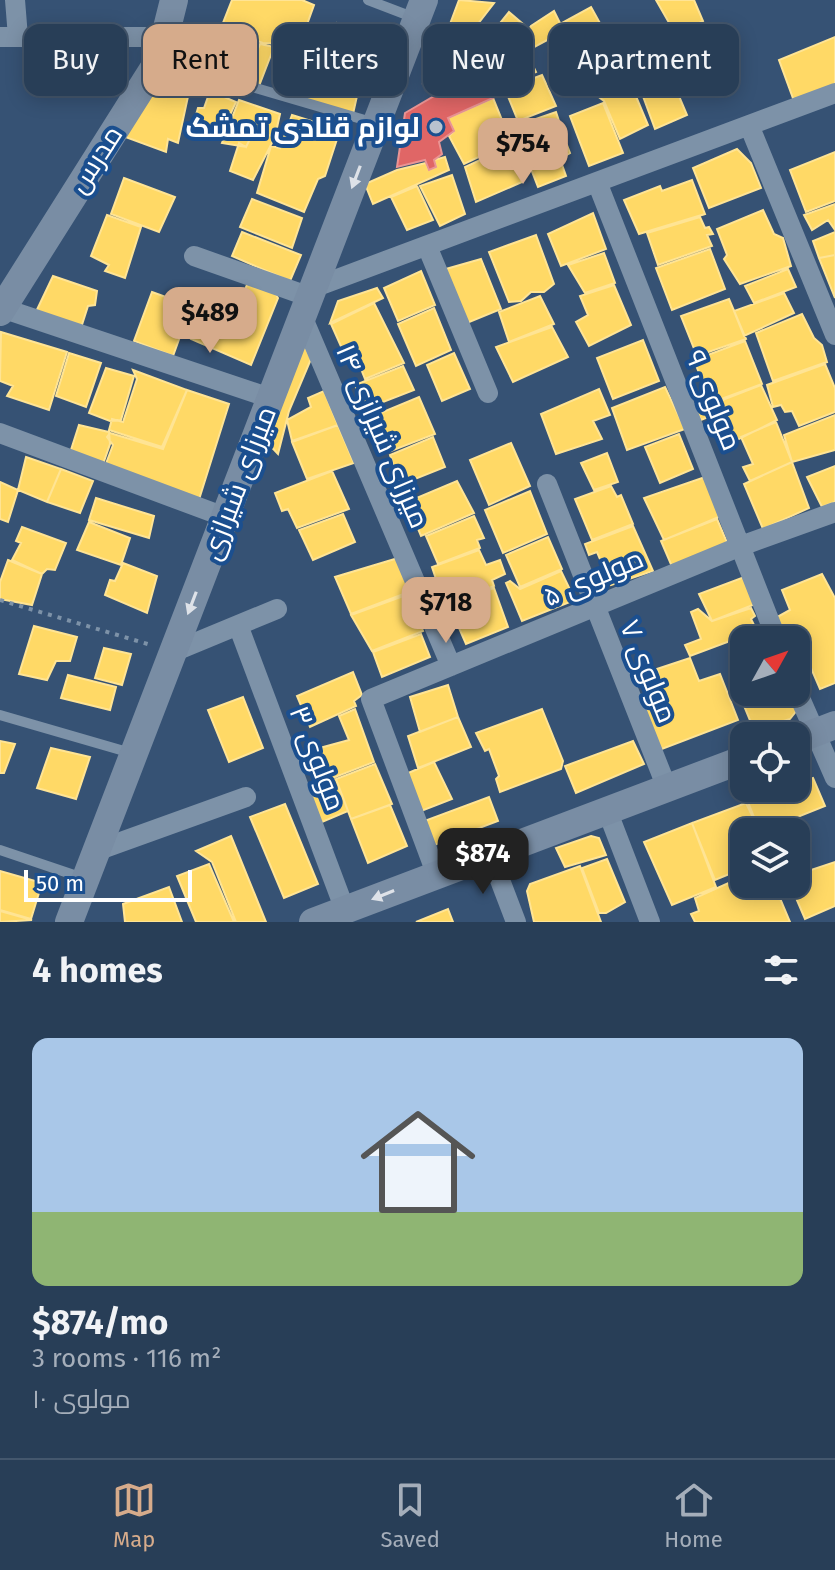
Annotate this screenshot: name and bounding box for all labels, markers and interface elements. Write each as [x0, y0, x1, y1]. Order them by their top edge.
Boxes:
chip: Buy [24, 24, 127, 96]
chip: Rent [143, 24, 257, 96]
chip: Filters [273, 24, 407, 96]
chip: New [423, 24, 533, 96]
chip: Apartment [549, 24, 739, 96]
place label: لوازم قنادی تمشک [185, 111, 420, 147]
marker: لوازم قنادی تمشک [427, 118, 445, 136]
pin: $754 [476, 118, 570, 186]
street label: مدرس [61, 119, 129, 199]
text: $754 [496, 128, 550, 159]
one-way arrow [349, 165, 362, 189]
pin: $489 [163, 287, 257, 355]
text: $489 [181, 297, 239, 328]
street label: میرزای شیرازی ۱۴ [329, 339, 436, 533]
street label: مولوی ۹ [679, 345, 749, 455]
street label: میرزای شیرازی [194, 402, 283, 565]
street label: مولوی ۵ [538, 542, 648, 613]
pin: $718 [399, 577, 493, 645]
text: $718 [420, 587, 472, 618]
one-way arrow [185, 591, 198, 615]
street label: مولوی ۷ [613, 615, 684, 727]
north arrow [730, 626, 810, 706]
map controls [730, 626, 810, 898]
street label: مولوی ۳ [283, 701, 353, 815]
button: locate [730, 722, 810, 802]
button: layers [730, 818, 810, 898]
pin: $874 [436, 828, 530, 896]
text: $874 [456, 838, 510, 869]
scale bar [24, 866, 192, 902]
text: 50 m [36, 870, 84, 897]
one-way arrow [371, 888, 395, 901]
icon: filters [759, 948, 803, 992]
text: 4 homes [32, 950, 163, 991]
icon: home [346, 1090, 490, 1234]
text: $874/mo [32, 1302, 168, 1343]
text: 3 rooms · 116 m² [32, 1343, 221, 1374]
text: مولوی ۱۰ [32, 1384, 131, 1415]
tab: Map [112, 1478, 156, 1553]
tab: Saved [380, 1478, 440, 1553]
tab: Home [664, 1478, 723, 1553]

